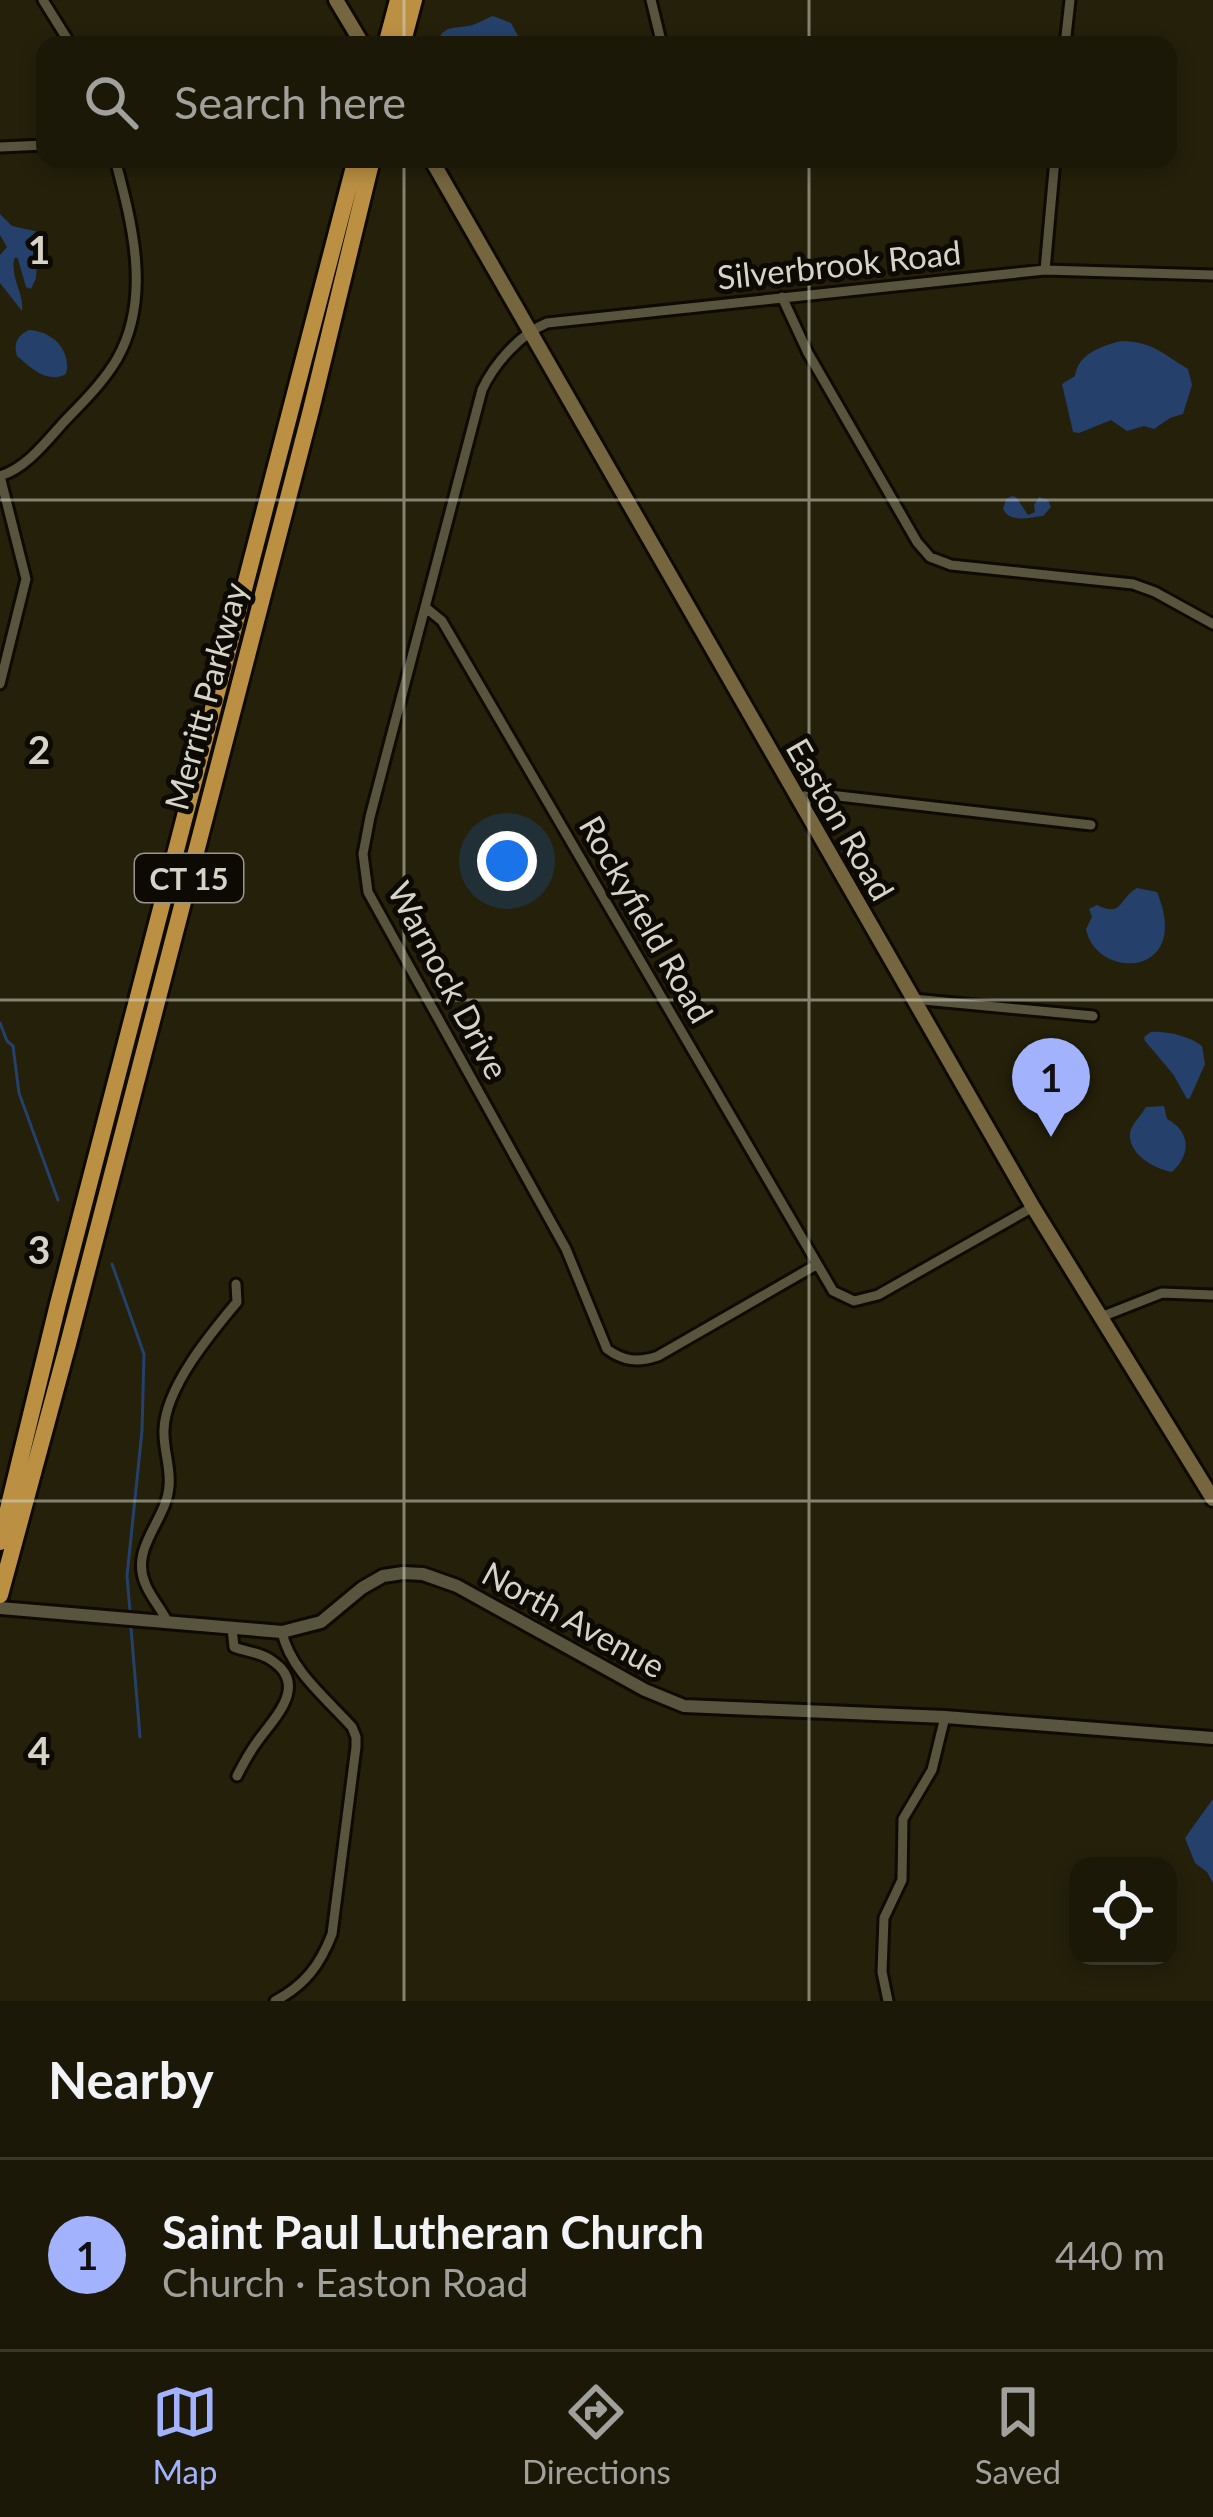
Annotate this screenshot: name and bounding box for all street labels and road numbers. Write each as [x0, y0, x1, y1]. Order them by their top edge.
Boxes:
street label: Silverbrook Road [715, 231, 963, 297]
street label: Merritt Parkway [155, 578, 255, 814]
street label: Easton Road [779, 731, 903, 907]
street label: Rockyfield Road [572, 809, 722, 1029]
road number: CT 15 [135, 854, 243, 902]
street label: Warnock Drive [380, 875, 518, 1085]
street label: North Avenue [476, 1552, 672, 1686]

